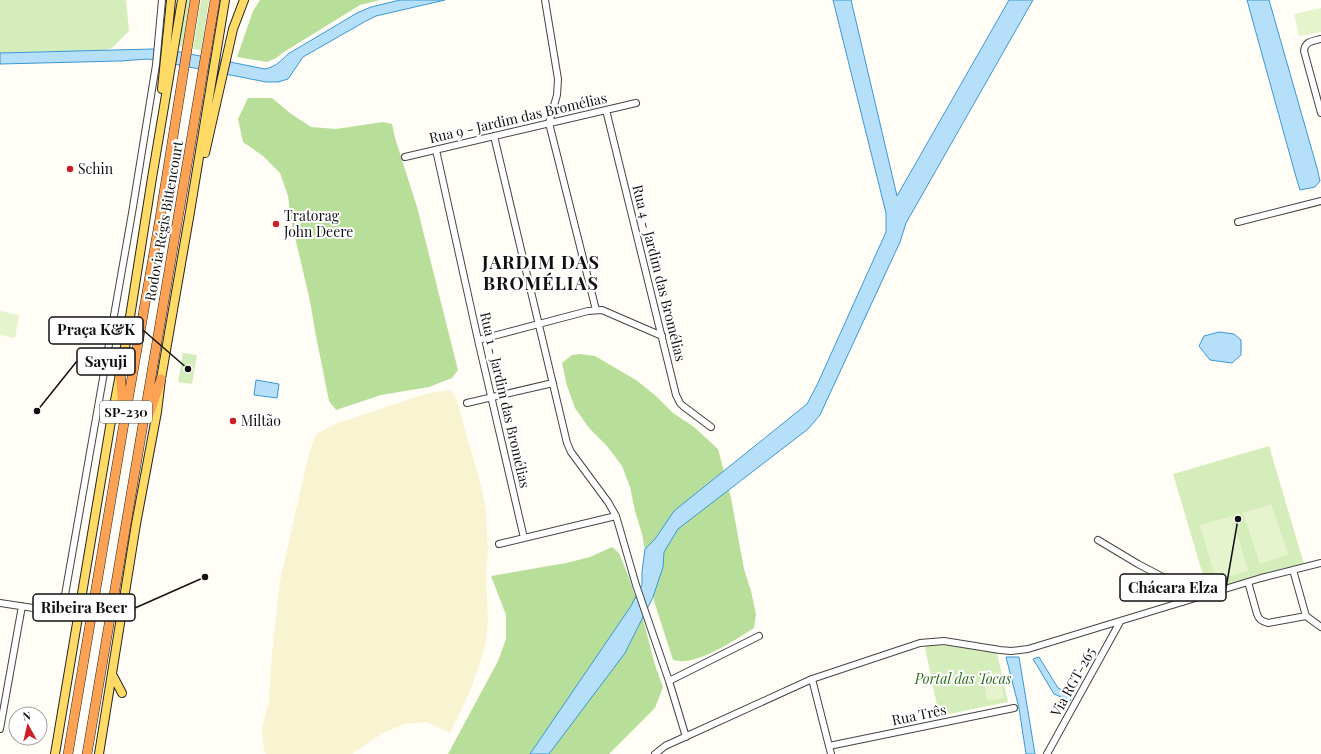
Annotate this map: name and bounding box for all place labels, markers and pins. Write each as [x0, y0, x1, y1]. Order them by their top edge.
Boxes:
place label: Schin [78, 159, 114, 178]
marker: Schin [65, 164, 75, 174]
place label: Tratorag John Deere [283, 206, 353, 241]
marker: Tratorag John Deere [271, 219, 281, 229]
callout: Praça K&K [49, 317, 143, 344]
callout: Sayuji [77, 348, 135, 375]
place label: Miltão [241, 411, 281, 430]
marker: Miltão [228, 416, 238, 426]
callout: Chácara Elza [1120, 574, 1226, 601]
callout: Ribeira Beer [33, 594, 135, 621]

